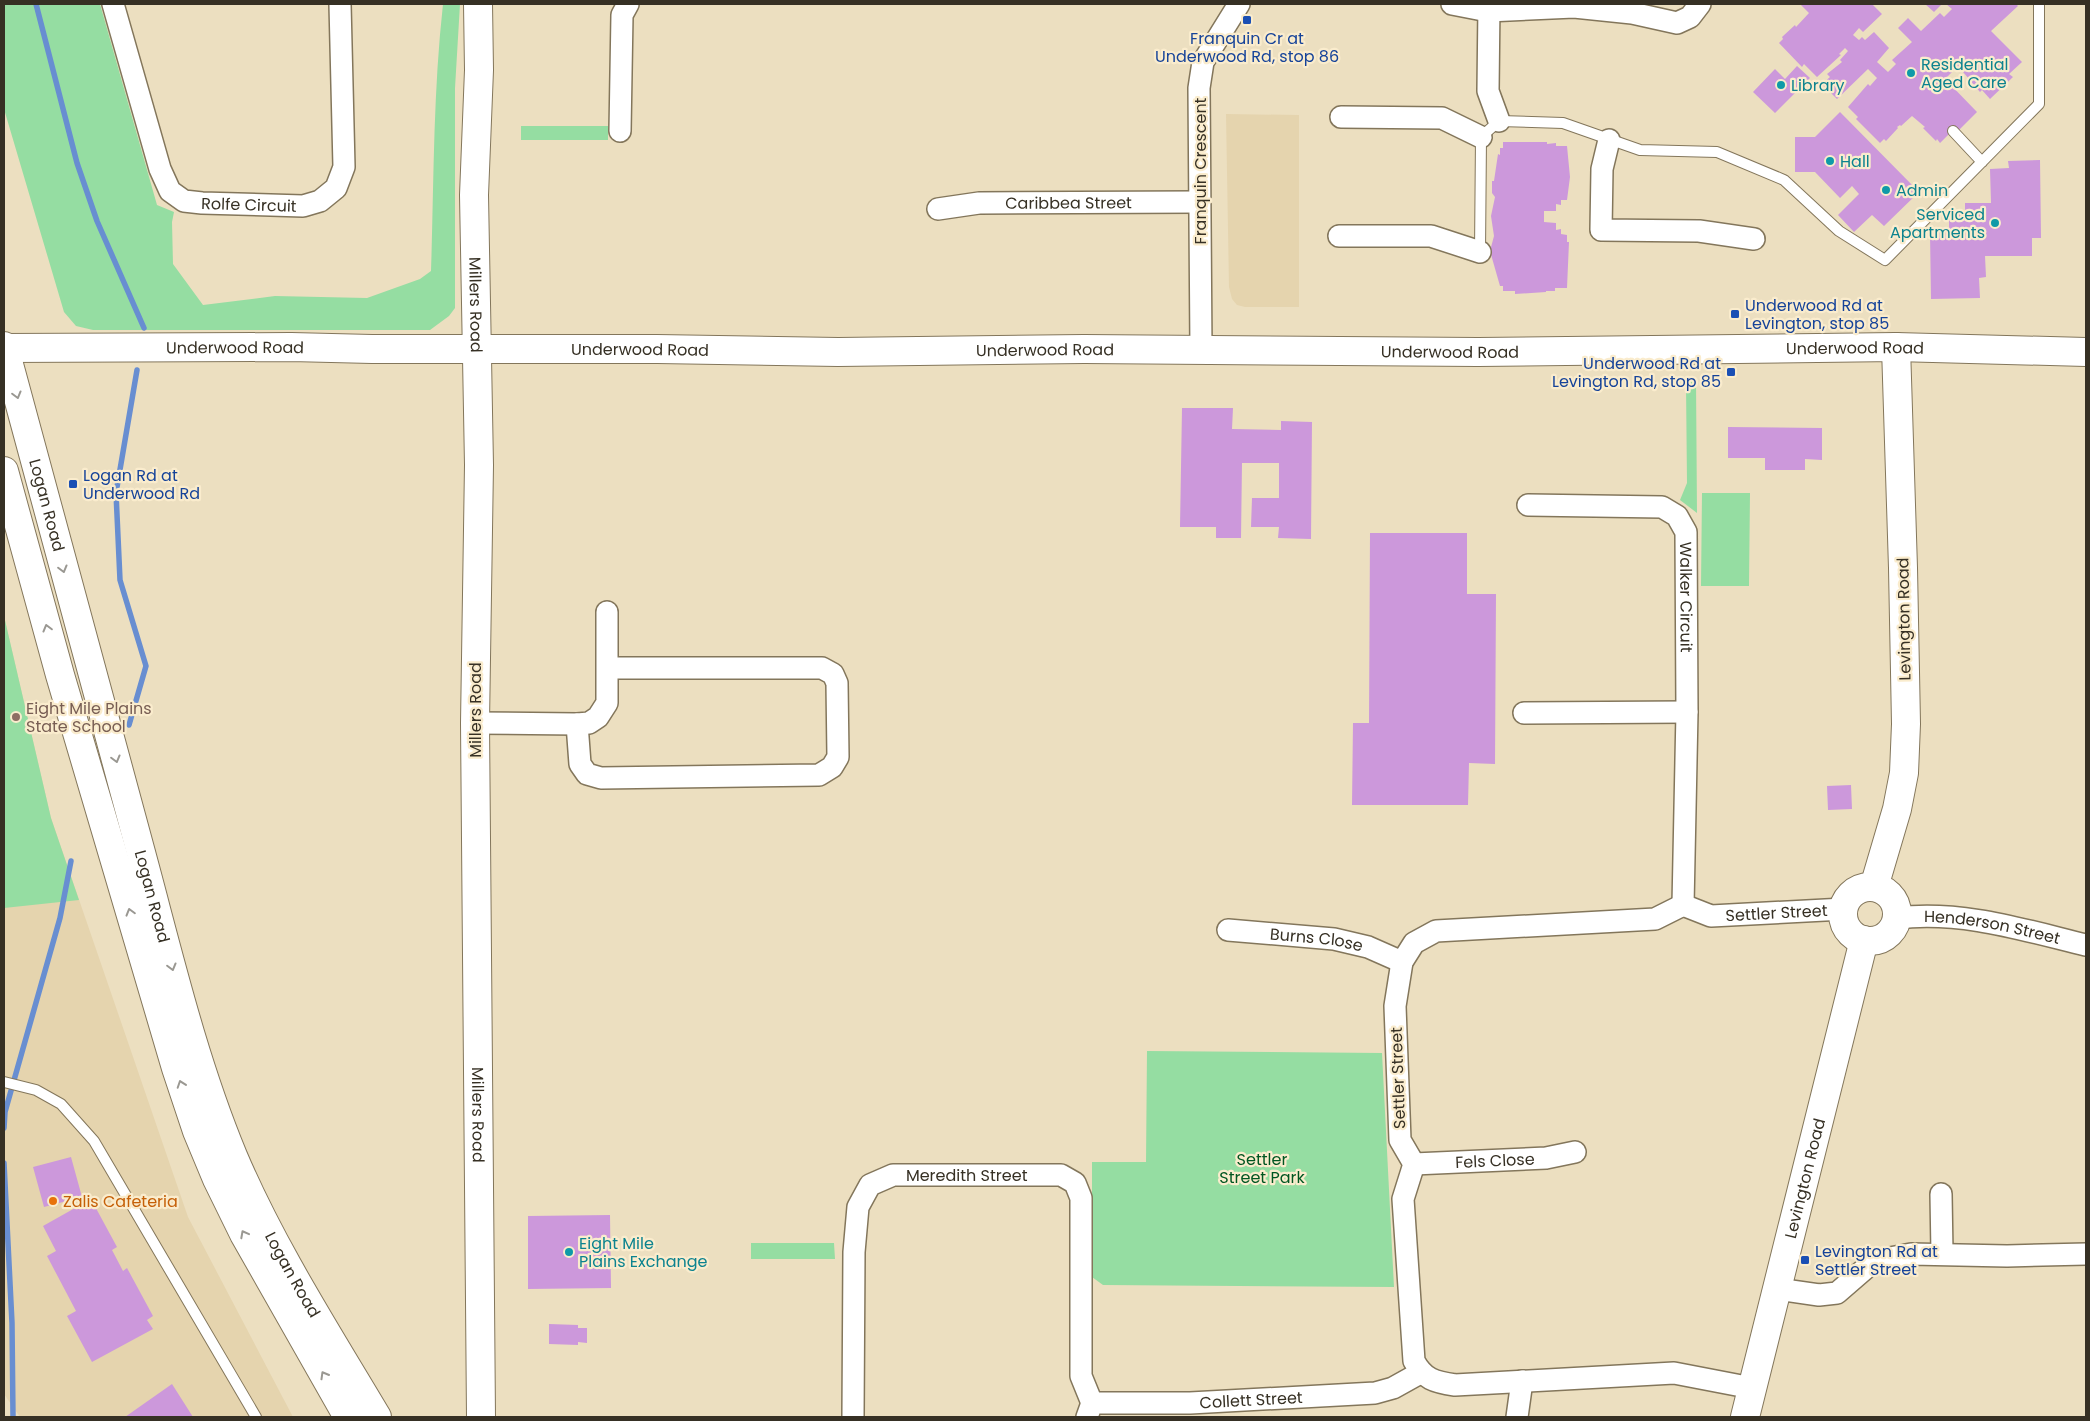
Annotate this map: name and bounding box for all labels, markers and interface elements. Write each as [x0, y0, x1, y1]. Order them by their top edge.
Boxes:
marker: Franquin Cr at Underwood Rd, stop 86 [1241, 14, 1253, 26]
place label: Franquin Cr at Underwood Rd, stop 86 [1155, 27, 1339, 68]
place label: Residential Aged Care [1921, 53, 2008, 94]
marker: Residential Aged Care [1905, 67, 1917, 79]
place label: Library [1791, 74, 1844, 97]
marker: Library [1775, 79, 1787, 91]
street label: Franquin Crescent [1189, 97, 1212, 244]
place label: Hall [1840, 150, 1870, 173]
marker: Hall [1824, 155, 1836, 167]
place label: Admin [1896, 179, 1948, 202]
marker: Admin [1880, 184, 1892, 196]
street label: Rolfe Circuit [201, 191, 297, 217]
street label: Caribbea Street [1005, 191, 1132, 214]
place label: Serviced Apartments [1890, 203, 1985, 244]
marker: Serviced Apartments [1989, 217, 2001, 229]
street label: Millers Road [464, 257, 488, 353]
place label: Underwood Rd at Levington, stop 85 [1745, 294, 1889, 335]
marker: Underwood Rd at Levington, stop 85 [1729, 308, 1741, 320]
street label: Underwood Road [166, 335, 304, 359]
street label: Underwood Road [1786, 335, 1924, 360]
street label: Underwood Road [571, 337, 709, 361]
street label: Underwood Road [976, 337, 1114, 362]
street label: Underwood Road [1381, 340, 1519, 364]
place label: Underwood Rd at Levington Rd, stop 85 [1552, 352, 1721, 393]
marker: Underwood Rd at Levington Rd, stop 85 [1725, 366, 1737, 378]
one-way arrow [11, 390, 22, 399]
street label: Logan Road [24, 456, 71, 554]
place label: Logan Rd at Underwood Rd [83, 464, 200, 505]
marker: Logan Rd at Underwood Rd [67, 478, 79, 490]
street label: Walker Circuit [1675, 542, 1698, 653]
street label: Levington Road [1891, 557, 1917, 681]
one-way arrow [58, 564, 68, 572]
one-way arrow [42, 623, 53, 632]
street label: Millers Road [464, 662, 487, 758]
place label: Eight Mile Plains State School [26, 697, 152, 738]
marker: Eight Mile Plains State School [10, 711, 22, 723]
one-way arrow [110, 755, 120, 763]
street label: Logan Road [129, 847, 176, 945]
street label: Settler Street [1725, 898, 1828, 927]
street label: Henderson Street [1924, 905, 2063, 950]
one-way arrow [125, 908, 135, 916]
street label: Burns Close [1269, 922, 1365, 957]
one-way arrow [167, 962, 177, 970]
street label: Settler Street [1385, 1027, 1411, 1129]
street label: Millers Road [466, 1067, 490, 1163]
one-way arrow [177, 1080, 187, 1089]
street label: Levington Road [1778, 1116, 1831, 1241]
street label: Fels Close [1455, 1147, 1535, 1174]
park label: Settler Street Park [1219, 1148, 1305, 1189]
street label: Meredith Street [906, 1164, 1028, 1187]
place label: Zalis Cafeteria [63, 1190, 178, 1213]
marker: Zalis Cafeteria [47, 1195, 59, 1207]
street label: Logan Road [260, 1228, 326, 1322]
one-way arrow [240, 1230, 250, 1239]
place label: Eight Mile Plains Exchange [579, 1232, 708, 1273]
place label: Levington Rd at Settler Street [1815, 1240, 1938, 1281]
marker: Eight Mile Plains Exchange [563, 1246, 575, 1258]
marker: Levington Rd at Settler Street [1799, 1254, 1811, 1266]
one-way arrow [320, 1372, 330, 1381]
street label: Collett Street [1199, 1385, 1303, 1414]

